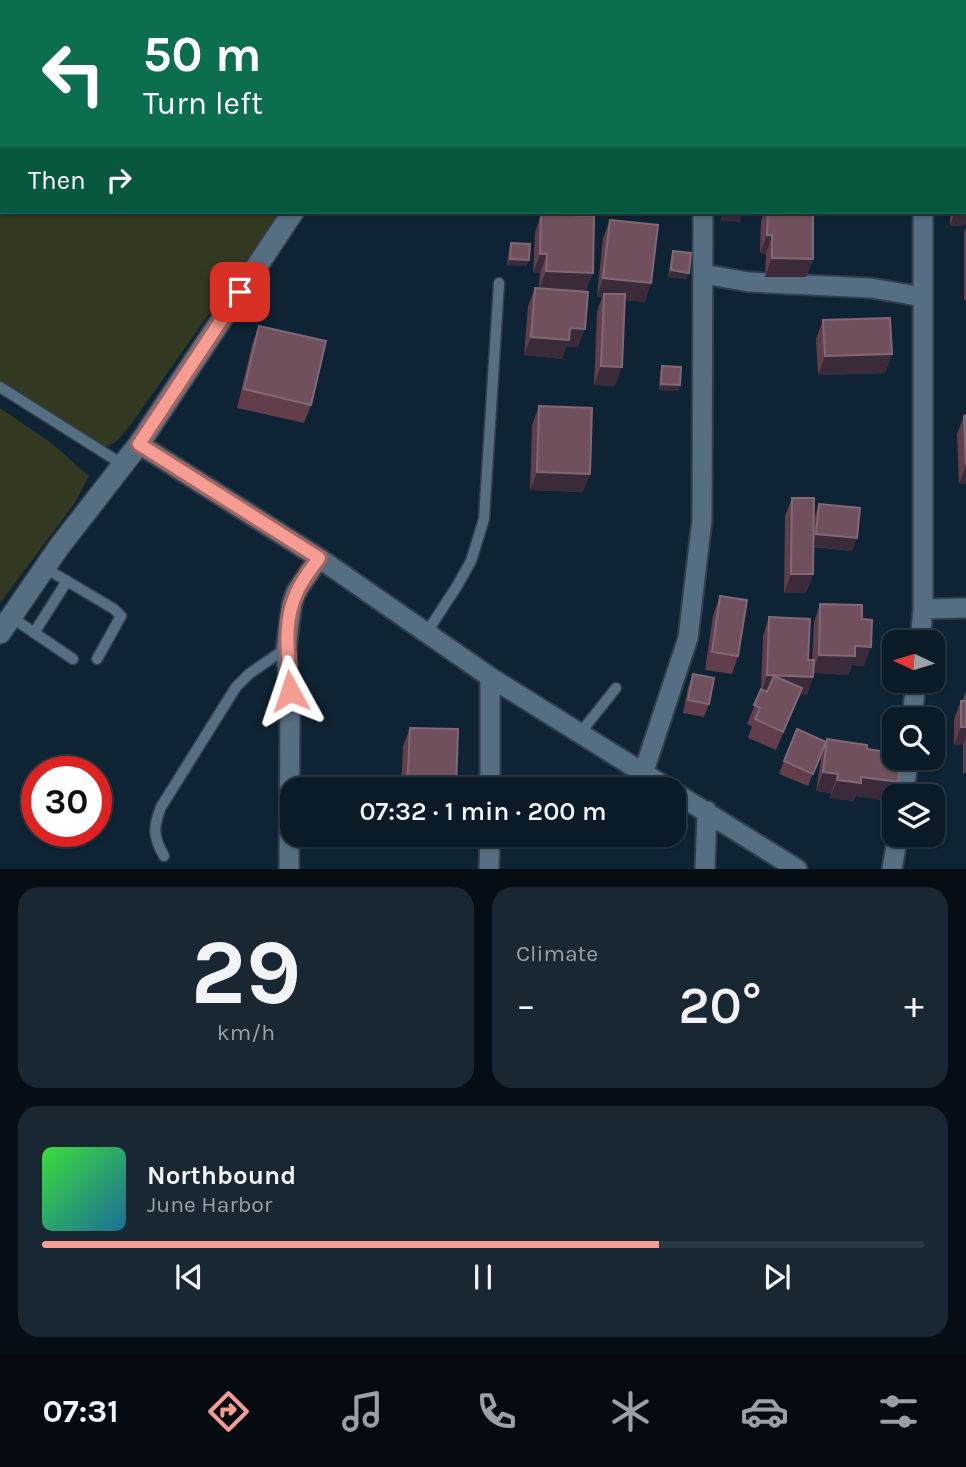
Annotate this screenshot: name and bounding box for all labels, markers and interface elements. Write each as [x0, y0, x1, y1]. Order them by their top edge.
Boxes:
text: 50 m [143, 26, 261, 83]
icon: left [28, 28, 119, 119]
text: Turn left [143, 85, 263, 122]
icon: right [100, 161, 138, 199]
text: Then [28, 165, 86, 196]
pin [210, 262, 270, 322]
icon: arrive [221, 273, 259, 311]
north arrow [882, 630, 945, 693]
map controls [882, 630, 945, 847]
position arrow [253, 654, 327, 728]
button: search [882, 707, 945, 770]
speed limit sign: 30 [21, 756, 112, 847]
button: layers [882, 784, 945, 847]
text: 07:32 · 1 min · 200 m [359, 796, 607, 827]
text: 29 [191, 920, 301, 1026]
text: Climate [516, 940, 598, 967]
text: 20° [679, 975, 761, 1036]
text: − [516, 983, 536, 1028]
text: + [904, 983, 924, 1028]
text: km/h [217, 1019, 275, 1046]
text: Northbound [147, 1160, 296, 1191]
text: June Harbor [147, 1191, 272, 1218]
icon: previous [170, 1258, 208, 1296]
icon: pause [464, 1258, 502, 1296]
icon: next [758, 1258, 796, 1296]
icon: directions [204, 1387, 253, 1436]
icon: music [338, 1387, 387, 1436]
icon: phone [472, 1387, 521, 1436]
icon: climate [606, 1387, 655, 1436]
icon: car [740, 1387, 789, 1436]
icon: filters [874, 1387, 923, 1436]
text: 07:31 [43, 1393, 119, 1430]

